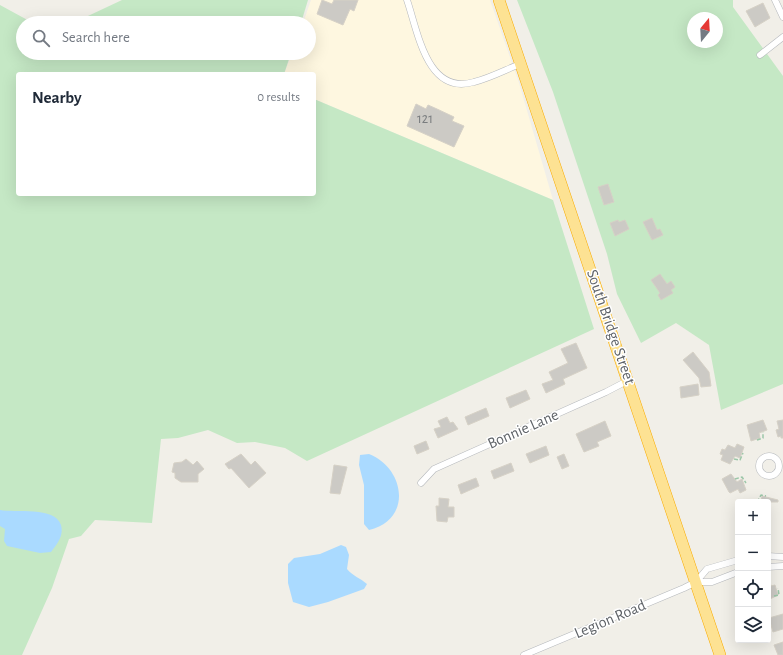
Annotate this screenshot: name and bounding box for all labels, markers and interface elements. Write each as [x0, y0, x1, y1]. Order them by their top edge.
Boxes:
north arrow [687, 12, 723, 48]
search box [16, 16, 316, 60]
icon: search [30, 27, 52, 49]
text: Search here [62, 30, 130, 45]
text: Nearby [32, 89, 82, 106]
text: 0 results [257, 91, 300, 104]
house number: 121 [417, 112, 433, 126]
street label: South Bridge Street [584, 267, 638, 387]
street label: Bonnie Lane [485, 406, 561, 452]
map controls [735, 499, 771, 643]
button: + [735, 499, 771, 535]
button: − [735, 535, 771, 571]
button: locate [735, 571, 771, 607]
street label: Legion Road [572, 597, 648, 641]
button: layers [735, 607, 771, 643]

